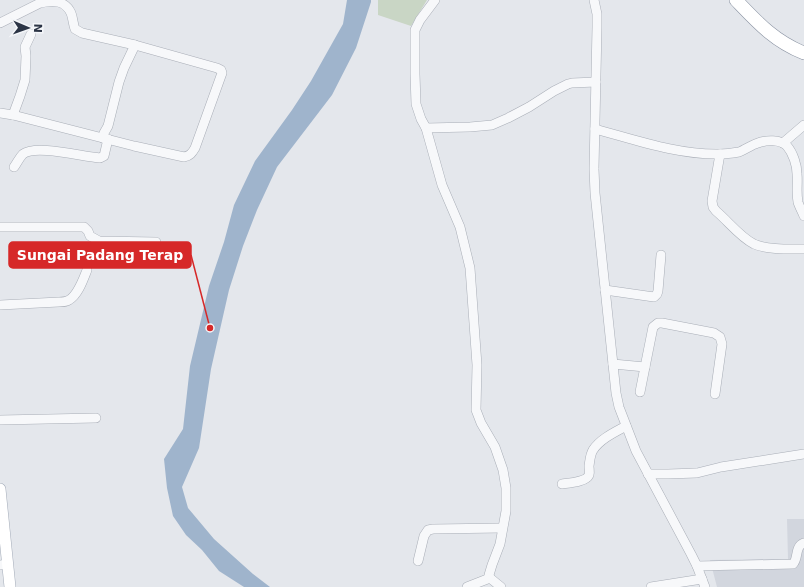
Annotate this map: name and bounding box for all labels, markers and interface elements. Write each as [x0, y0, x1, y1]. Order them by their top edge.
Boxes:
north arrow [8, 8, 48, 48]
text: N [31, 23, 44, 33]
callout: Sungai Padang Terap [9, 242, 191, 268]
text: Sungai Padang Terap [17, 247, 183, 263]

